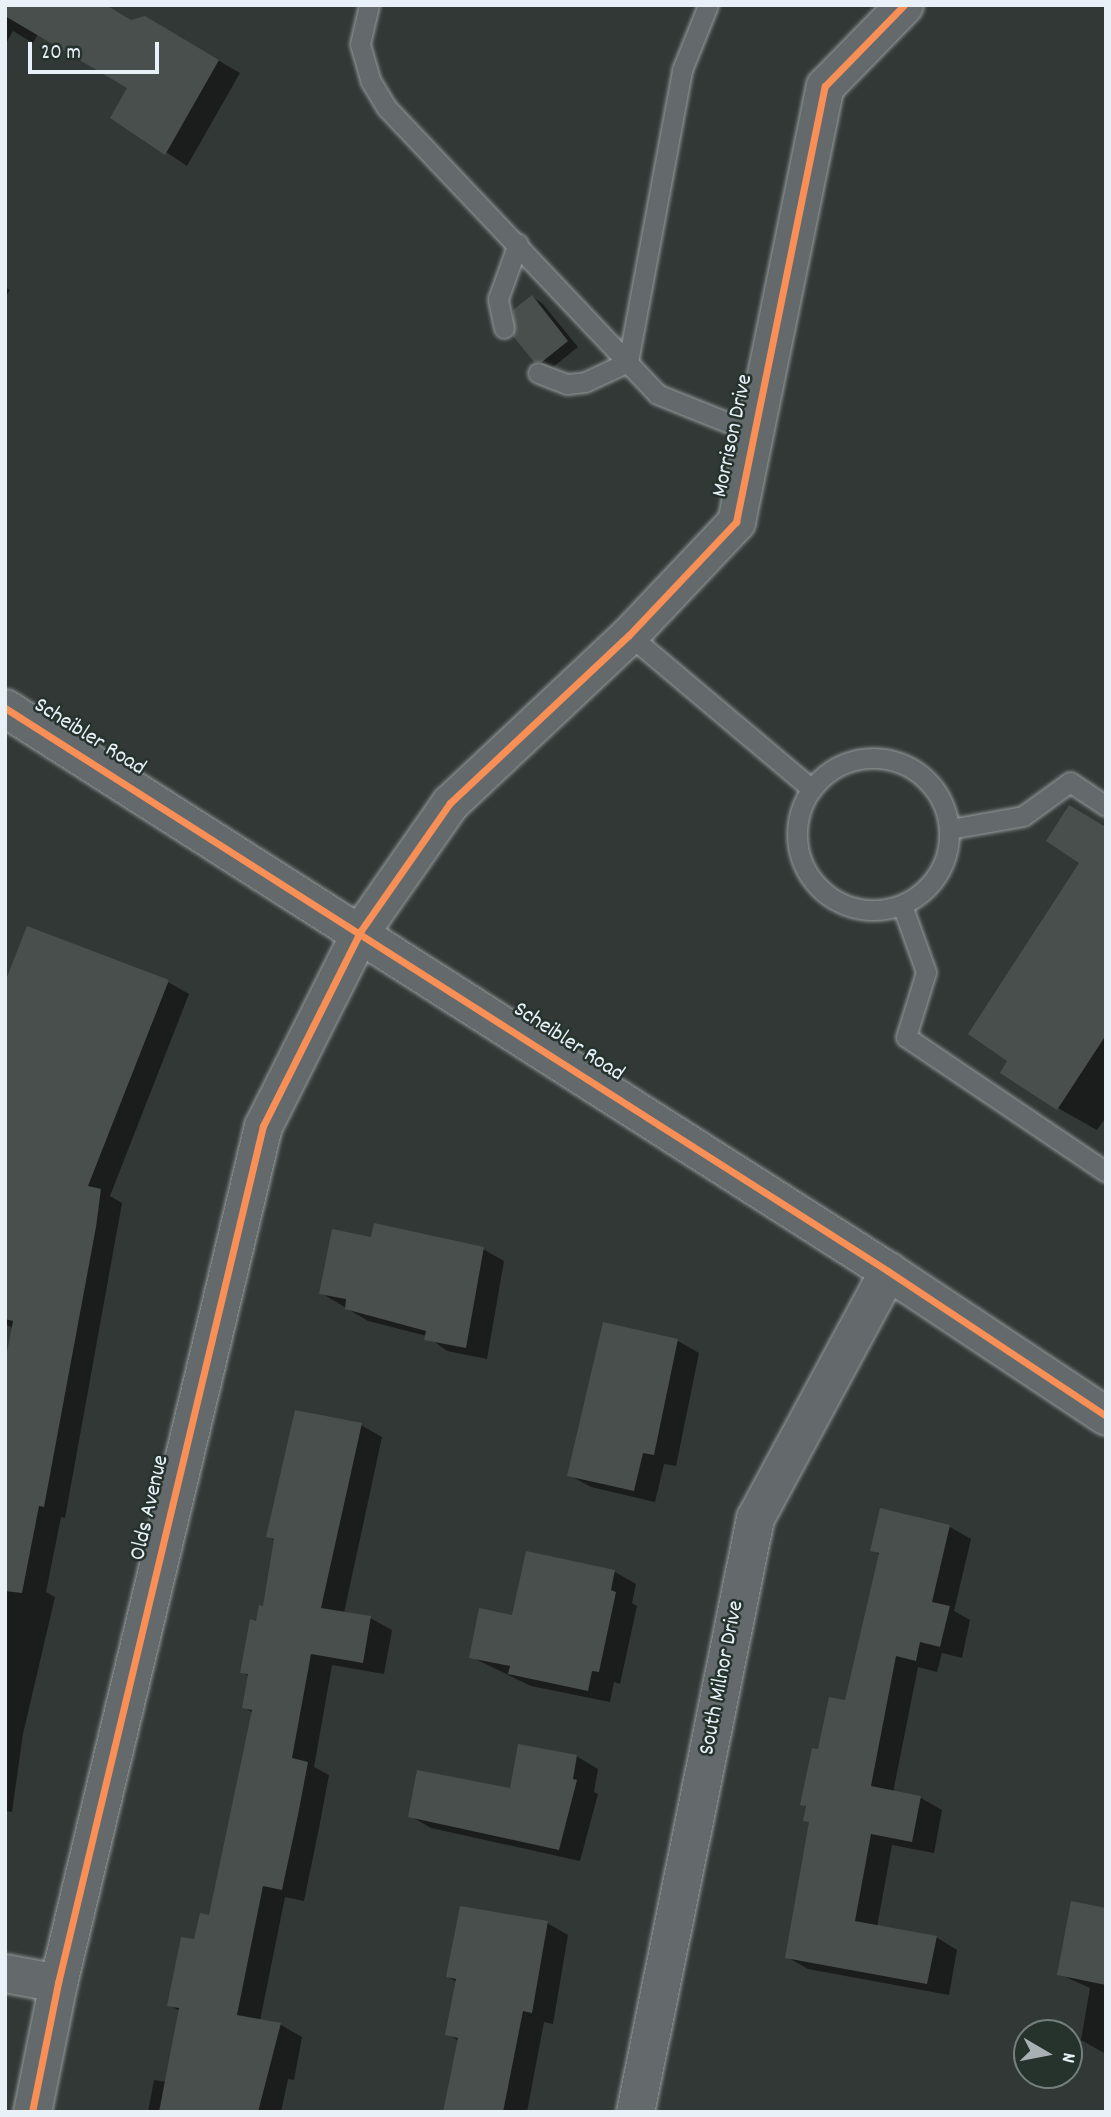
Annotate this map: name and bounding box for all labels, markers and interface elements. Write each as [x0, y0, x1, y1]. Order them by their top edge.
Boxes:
scale bar [32, 28, 163, 72]
text: 20 m [41, 39, 81, 69]
street label: Morrison Drive [707, 372, 761, 500]
street label: Scheibler Road [28, 693, 150, 783]
street label: Scheibler Road [507, 997, 629, 1089]
street label: Olds Avenue [125, 1453, 177, 1563]
street label: South Milnor Drive [695, 1598, 751, 1758]
north arrow [1013, 2019, 1083, 2089]
text: N [1053, 2050, 1081, 2064]

